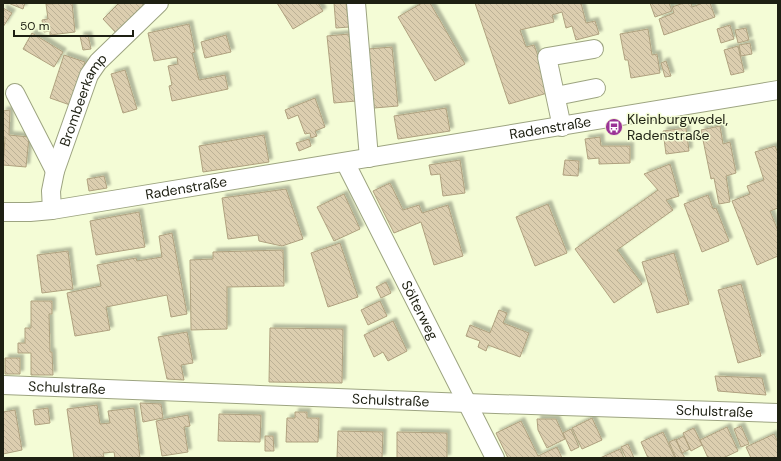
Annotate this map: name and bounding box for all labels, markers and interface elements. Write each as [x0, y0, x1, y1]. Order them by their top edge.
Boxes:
scale bar [14, 12, 133, 38]
text: 50 m [20, 18, 49, 34]
street label: Brombeerkamp [55, 49, 111, 149]
place label: Kleinburgwedel, Radenstraße [627, 110, 728, 144]
street label: Radenstraße [508, 112, 592, 143]
bus stop icon: Kleinburgwedel, Radenstraße [604, 117, 624, 137]
street label: Radenstraße [144, 172, 228, 203]
street label: Sölterweg [398, 277, 443, 343]
street label: Schulstraße [28, 377, 106, 398]
street label: Schulstraße [352, 390, 430, 411]
street label: Schulstraße [676, 401, 754, 421]

